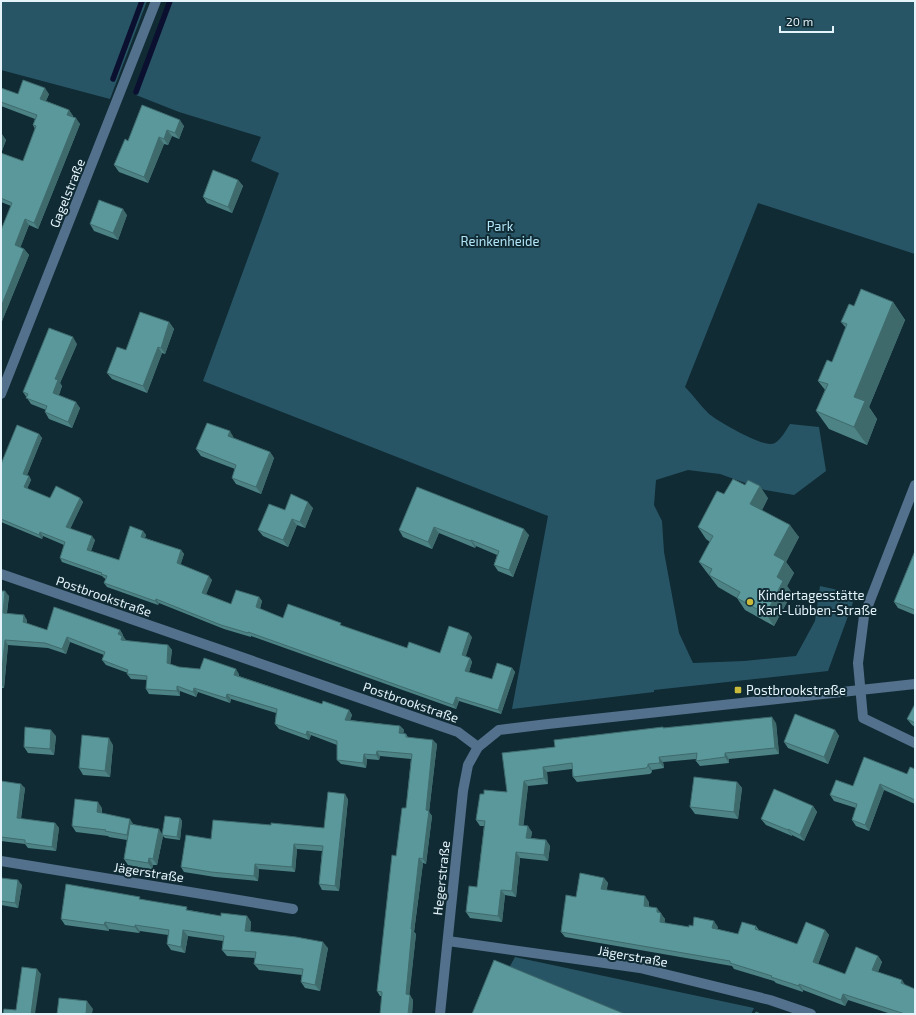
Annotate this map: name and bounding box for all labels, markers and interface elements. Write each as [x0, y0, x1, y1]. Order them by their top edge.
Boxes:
scale bar [780, 8, 833, 34]
text: 20 m [786, 14, 813, 28]
street label: Gagelstraße [46, 156, 88, 230]
park label: Park Reinkenheide [461, 218, 539, 249]
street label: Postbrookstraße [54, 572, 154, 620]
place label: Kindertagesstätte Karl-Lübben-Straße [758, 587, 877, 618]
marker: Kindertagesstätte Karl-Lübben-Straße [745, 597, 755, 607]
street label: Postbrookstraße [361, 678, 461, 726]
place label: Postbrookstraße [746, 682, 846, 698]
marker: Postbrookstraße [733, 685, 743, 695]
street label: Hegerstraße [429, 840, 453, 916]
street label: Jägerstraße [113, 859, 185, 885]
street label: Jägerstraße [597, 942, 669, 970]

